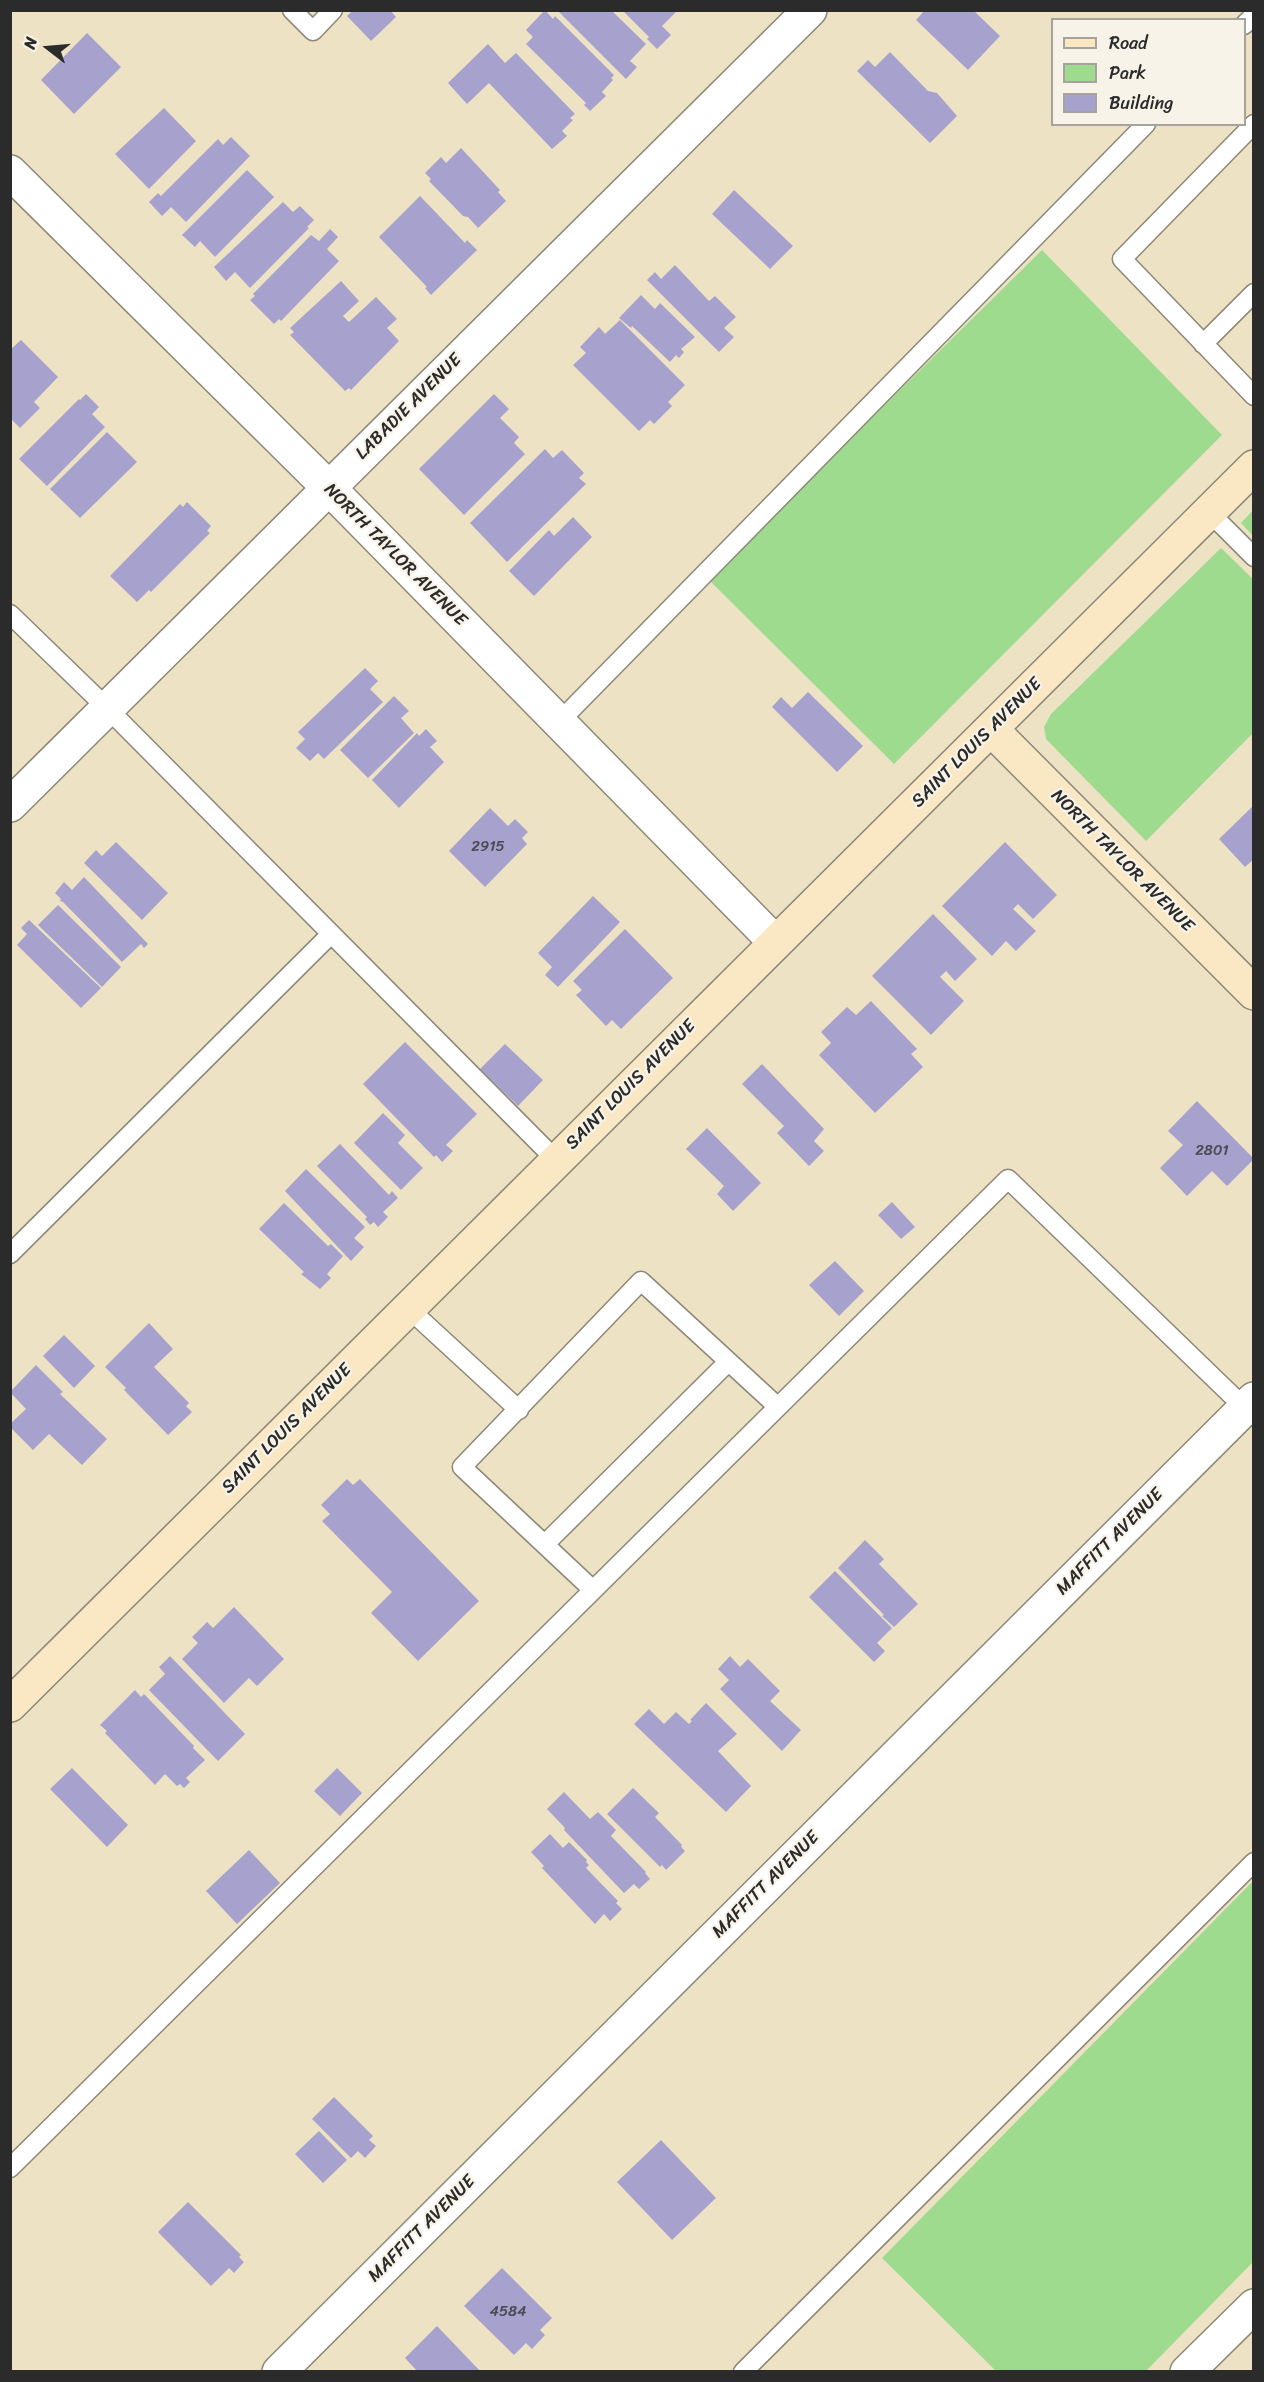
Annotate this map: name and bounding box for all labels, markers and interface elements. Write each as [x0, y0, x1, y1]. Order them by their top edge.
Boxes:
north arrow [18, 18, 78, 78]
legend [1051, 18, 1246, 126]
text: Road [1109, 27, 1148, 59]
text: N [15, 34, 46, 52]
text: Park [1109, 57, 1146, 89]
text: Building [1109, 87, 1173, 119]
street label: LABADIE AVENUE [352, 350, 466, 464]
street label: NORTH TAYLOR AVENUE [319, 479, 471, 631]
street label: SAINT LOUIS AVENUE [908, 674, 1046, 812]
street label: NORTH TAYLOR AVENUE [1046, 785, 1198, 937]
house number: 2915 [471, 838, 505, 856]
street label: SAINT LOUIS AVENUE [562, 1016, 700, 1154]
house number: 2801 [1195, 1142, 1229, 1160]
street label: SAINT LOUIS AVENUE [218, 1360, 356, 1498]
street label: MAFFITT AVENUE [1052, 1484, 1168, 1600]
street label: MAFFITT AVENUE [708, 1827, 824, 1943]
street label: MAFFITT AVENUE [364, 2171, 480, 2287]
house number: 4584 [490, 2303, 526, 2321]

